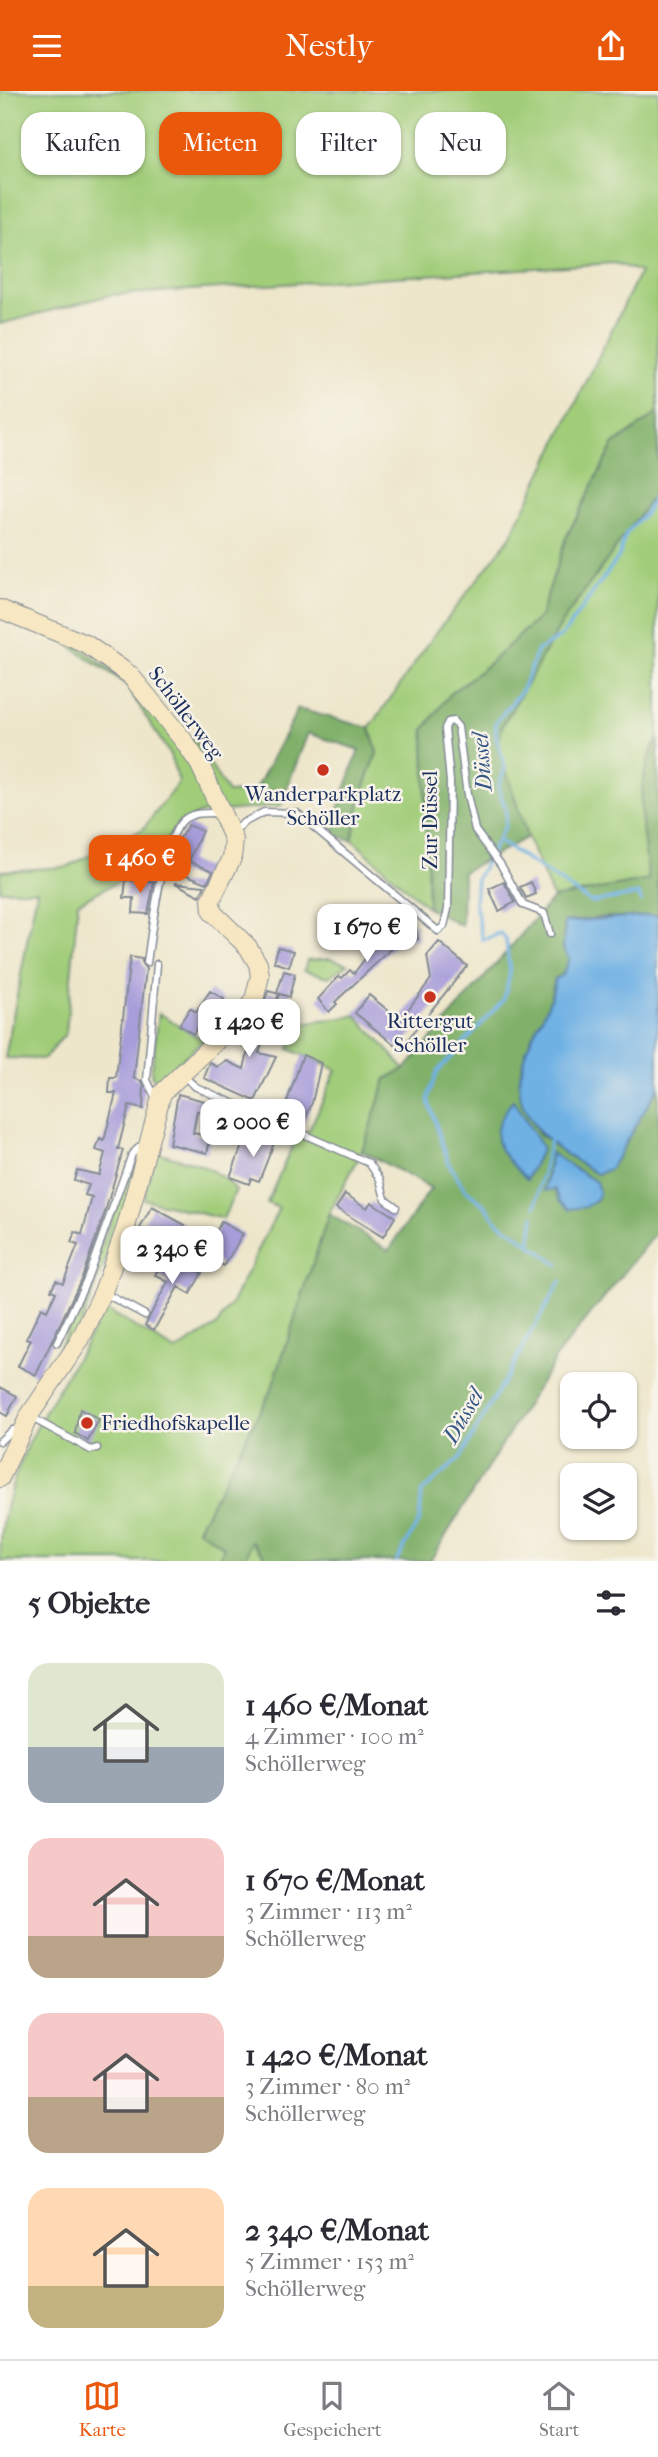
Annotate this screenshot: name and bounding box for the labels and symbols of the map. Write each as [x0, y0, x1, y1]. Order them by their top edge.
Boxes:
street label: Schöllerweg [143, 662, 229, 765]
water label: Düssel [466, 730, 498, 794]
marker: Wanderparkplatz Schöller [315, 762, 331, 778]
street label: Zur Düssel [418, 770, 442, 869]
place label: Wanderparkplatz Schöller [244, 782, 401, 830]
pin: 1 460 € [75, 835, 205, 895]
pin: 1 670 € [302, 905, 432, 964]
marker: Rittergut Schöller [422, 989, 438, 1005]
pin: 1 420 € [184, 999, 314, 1059]
place label: Rittergut Schöller [387, 1009, 474, 1057]
pin: 2 000 € [188, 1100, 318, 1159]
pin: 2 340 € [107, 1227, 237, 1286]
water label: Düssel [436, 1382, 490, 1450]
place label: Friedhofskapelle [101, 1411, 250, 1435]
marker: Friedhofskapelle [79, 1415, 95, 1431]

